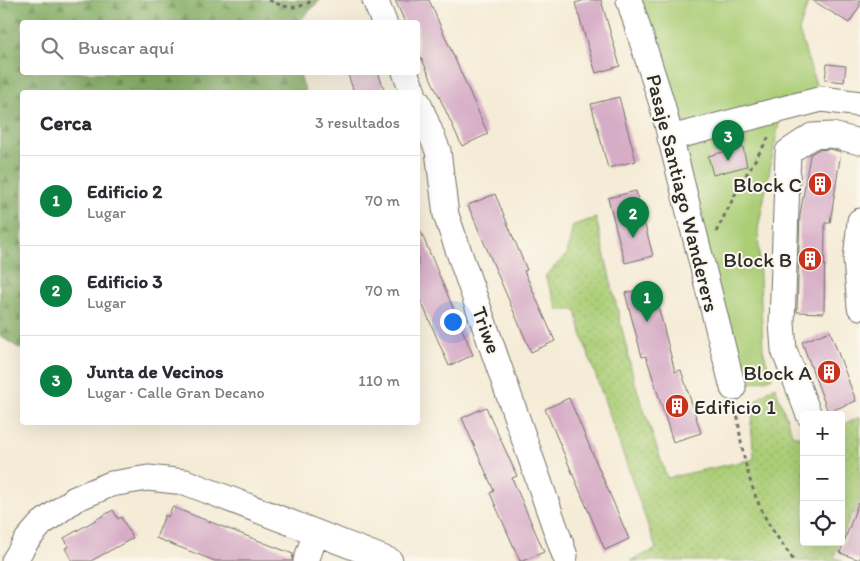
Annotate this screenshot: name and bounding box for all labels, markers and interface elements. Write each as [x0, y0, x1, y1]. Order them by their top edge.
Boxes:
search box [20, 20, 420, 75]
icon: search [38, 34, 66, 62]
text: Buscar aquí [78, 36, 174, 59]
street label: Pasaje Santiago Wanderers [641, 71, 725, 315]
text: Cerca [40, 110, 92, 135]
text: 3 resultados [315, 113, 400, 132]
pin: 3 [712, 120, 744, 161]
building icon: Block C [807, 171, 833, 197]
place label: Block C [733, 172, 802, 197]
text: Edificio 2 [87, 180, 162, 203]
text: 1 [52, 191, 60, 210]
text: 70 m [365, 191, 400, 210]
pin: 2 [617, 197, 649, 238]
text: Lugar [87, 203, 126, 222]
building icon: Block B [797, 246, 823, 272]
place label: Block B [723, 247, 792, 272]
text: Edificio 3 [87, 270, 163, 293]
text: 2 [52, 281, 60, 300]
text: 70 m [365, 281, 400, 300]
pin: 1 [631, 281, 663, 322]
text: Lugar [87, 293, 126, 312]
street label: Triwe [467, 303, 507, 357]
your location [440, 309, 466, 335]
building icon: Block A [816, 359, 842, 385]
text: Junta de Vecinos [87, 360, 223, 383]
place label: Block A [743, 360, 813, 385]
text: 3 [52, 371, 60, 390]
text: 110 m [358, 371, 400, 390]
text: Lugar · Calle Gran Decano [87, 383, 265, 402]
building icon: Edificio 1 [664, 393, 690, 419]
place label: Edificio 1 [694, 394, 776, 419]
map controls [800, 411, 845, 546]
button: + [800, 411, 845, 456]
button: − [800, 456, 845, 501]
button: locate [800, 501, 845, 546]

